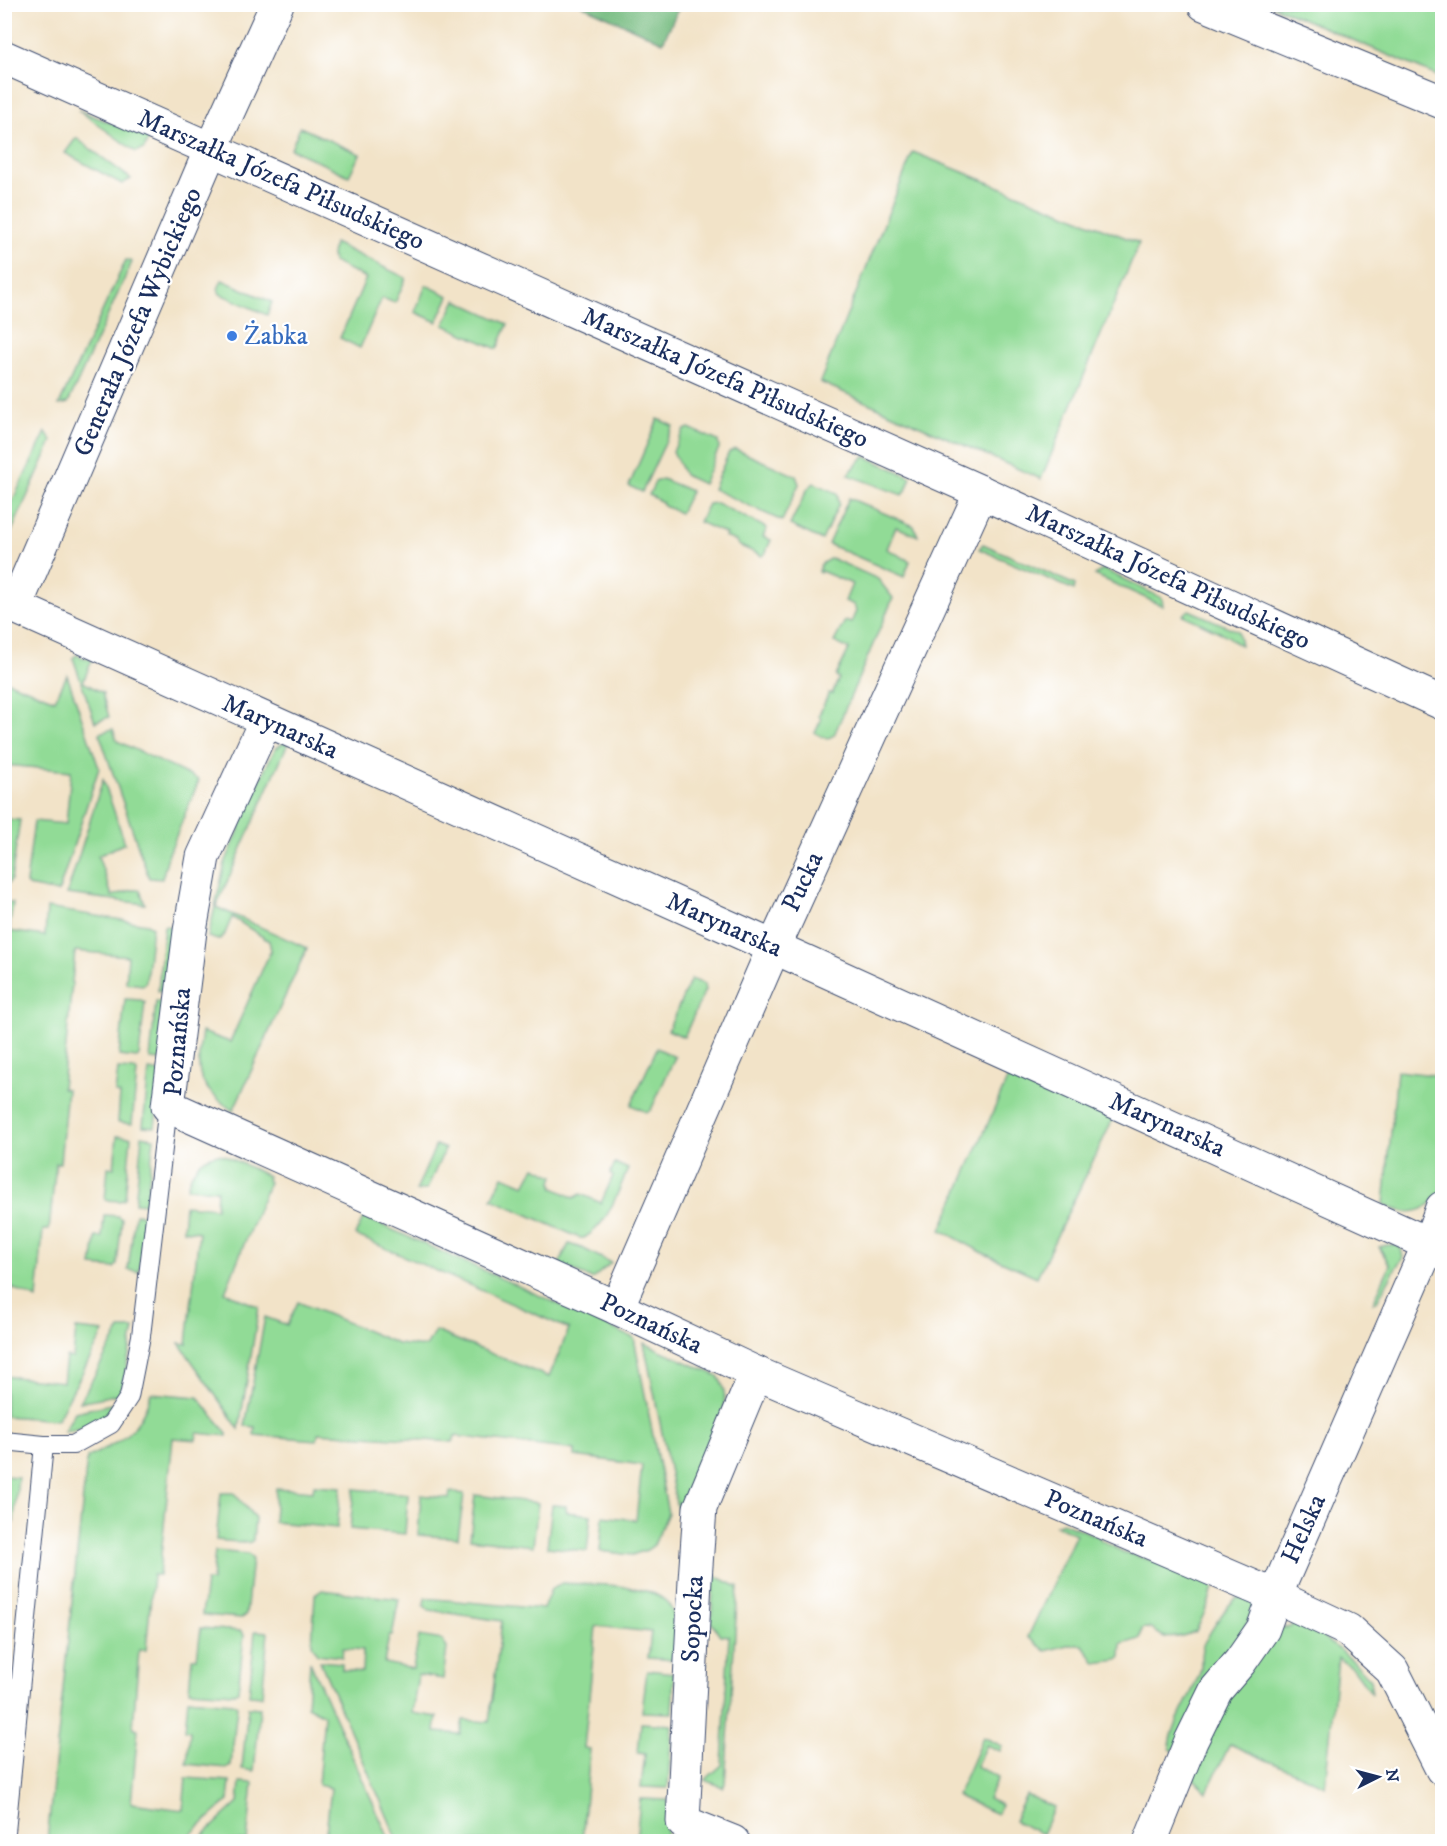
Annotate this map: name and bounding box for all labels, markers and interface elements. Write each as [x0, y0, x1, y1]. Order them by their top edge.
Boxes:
street label: Marszałka Józefa Piłsudskiego [133, 102, 429, 258]
street label: Generała Józefa Wybickiego [66, 182, 210, 462]
street label: Marszałka Józefa Piłsudskiego [577, 300, 873, 456]
place label: Żabka [244, 320, 308, 353]
marker: Żabka [225, 329, 239, 343]
street label: Marszałka Józefa Piłsudskiego [1020, 496, 1316, 658]
street label: Marynarska [217, 687, 343, 767]
street label: Pucka [775, 847, 831, 917]
street label: Marynarska [661, 885, 787, 965]
street label: Poznańska [157, 986, 199, 1098]
street label: Marynarska [1104, 1085, 1230, 1165]
street label: Poznańska [594, 1286, 708, 1362]
street label: Poznańska [1039, 1482, 1153, 1556]
street label: Helska [1274, 1489, 1334, 1569]
street label: Sopocka [674, 1575, 712, 1663]
north arrow [1348, 1747, 1408, 1807]
text: N [1381, 1768, 1403, 1783]

